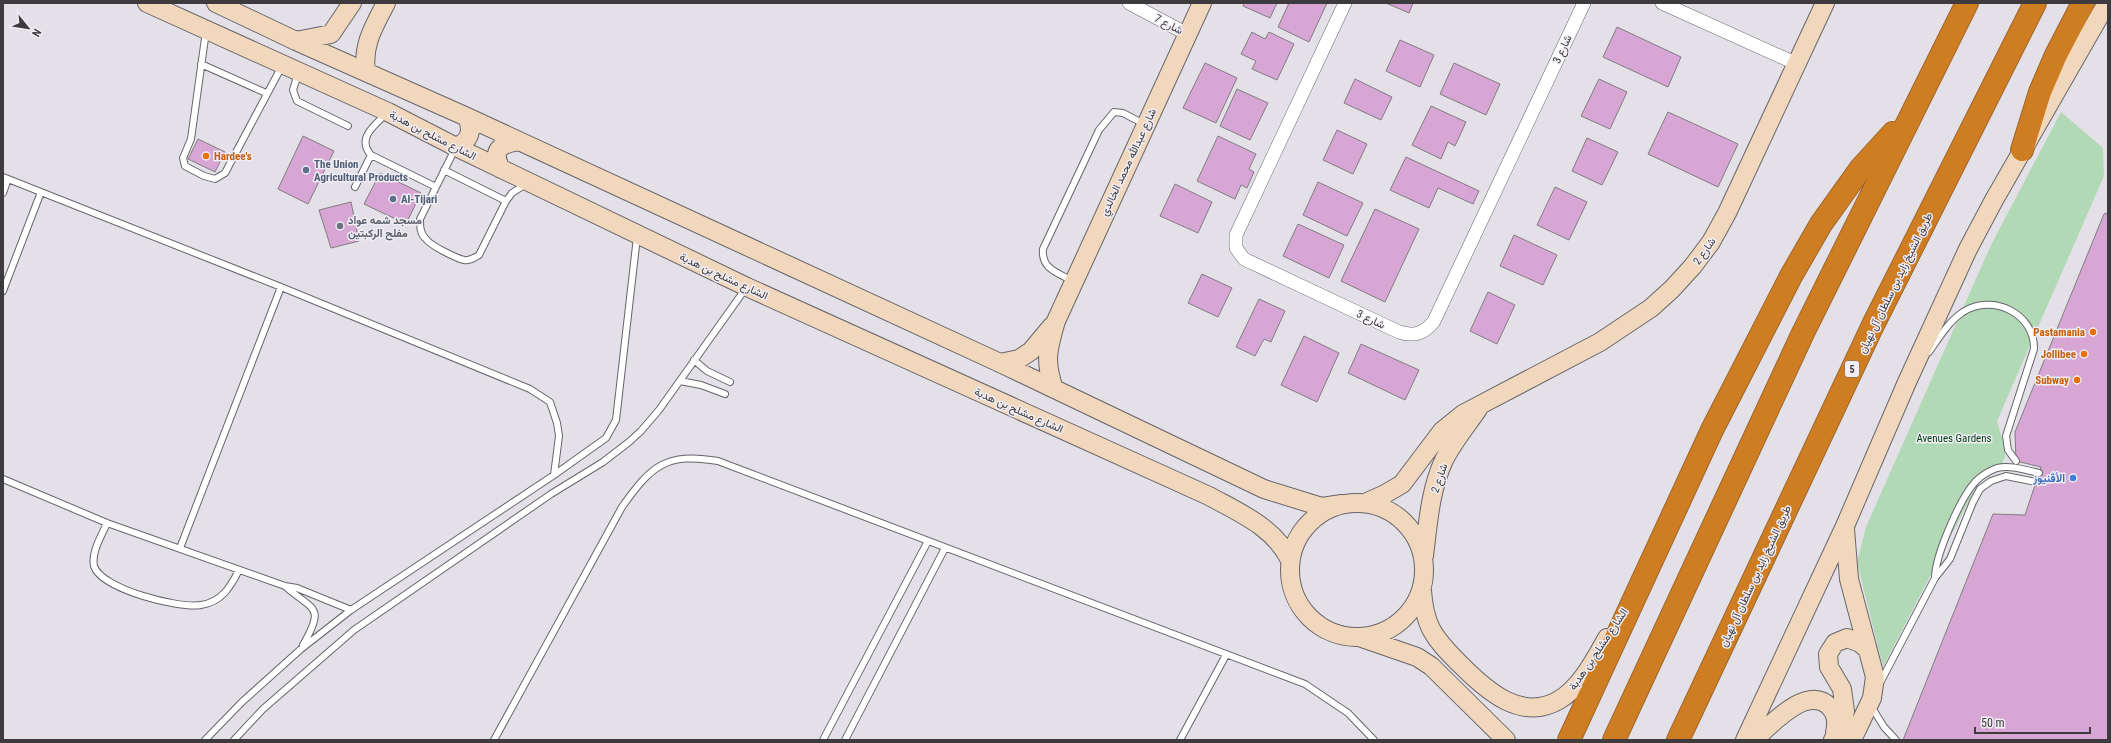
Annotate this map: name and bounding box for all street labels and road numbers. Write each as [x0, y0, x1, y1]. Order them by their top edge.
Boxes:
street label: شارع 7 [1152, 12, 1185, 38]
street label: شارع 3 [1550, 33, 1576, 66]
street label: شارع عبدالله محمد الخالدي [1098, 106, 1162, 219]
street label: الشارع مشلح بن هدبة [387, 108, 478, 164]
street label: طريق الشيخ زايد بن سلطان آل نهيان [1856, 211, 1936, 356]
street label: شارع 2 [1690, 235, 1719, 268]
street label: الشارع مشلح بن هدبة [677, 250, 770, 304]
street label: شارع 3 [1354, 307, 1387, 333]
road number: 5 [1845, 361, 1859, 377]
street label: الشارع مشلح بن هدبة [972, 385, 1065, 437]
street label: شارع 2 [1428, 462, 1452, 495]
street label: طريق الشيخ زايد بن سلطان آل نهيان [1717, 503, 1795, 650]
street label: الشارع مشلح بن هدبة [1566, 606, 1631, 693]

